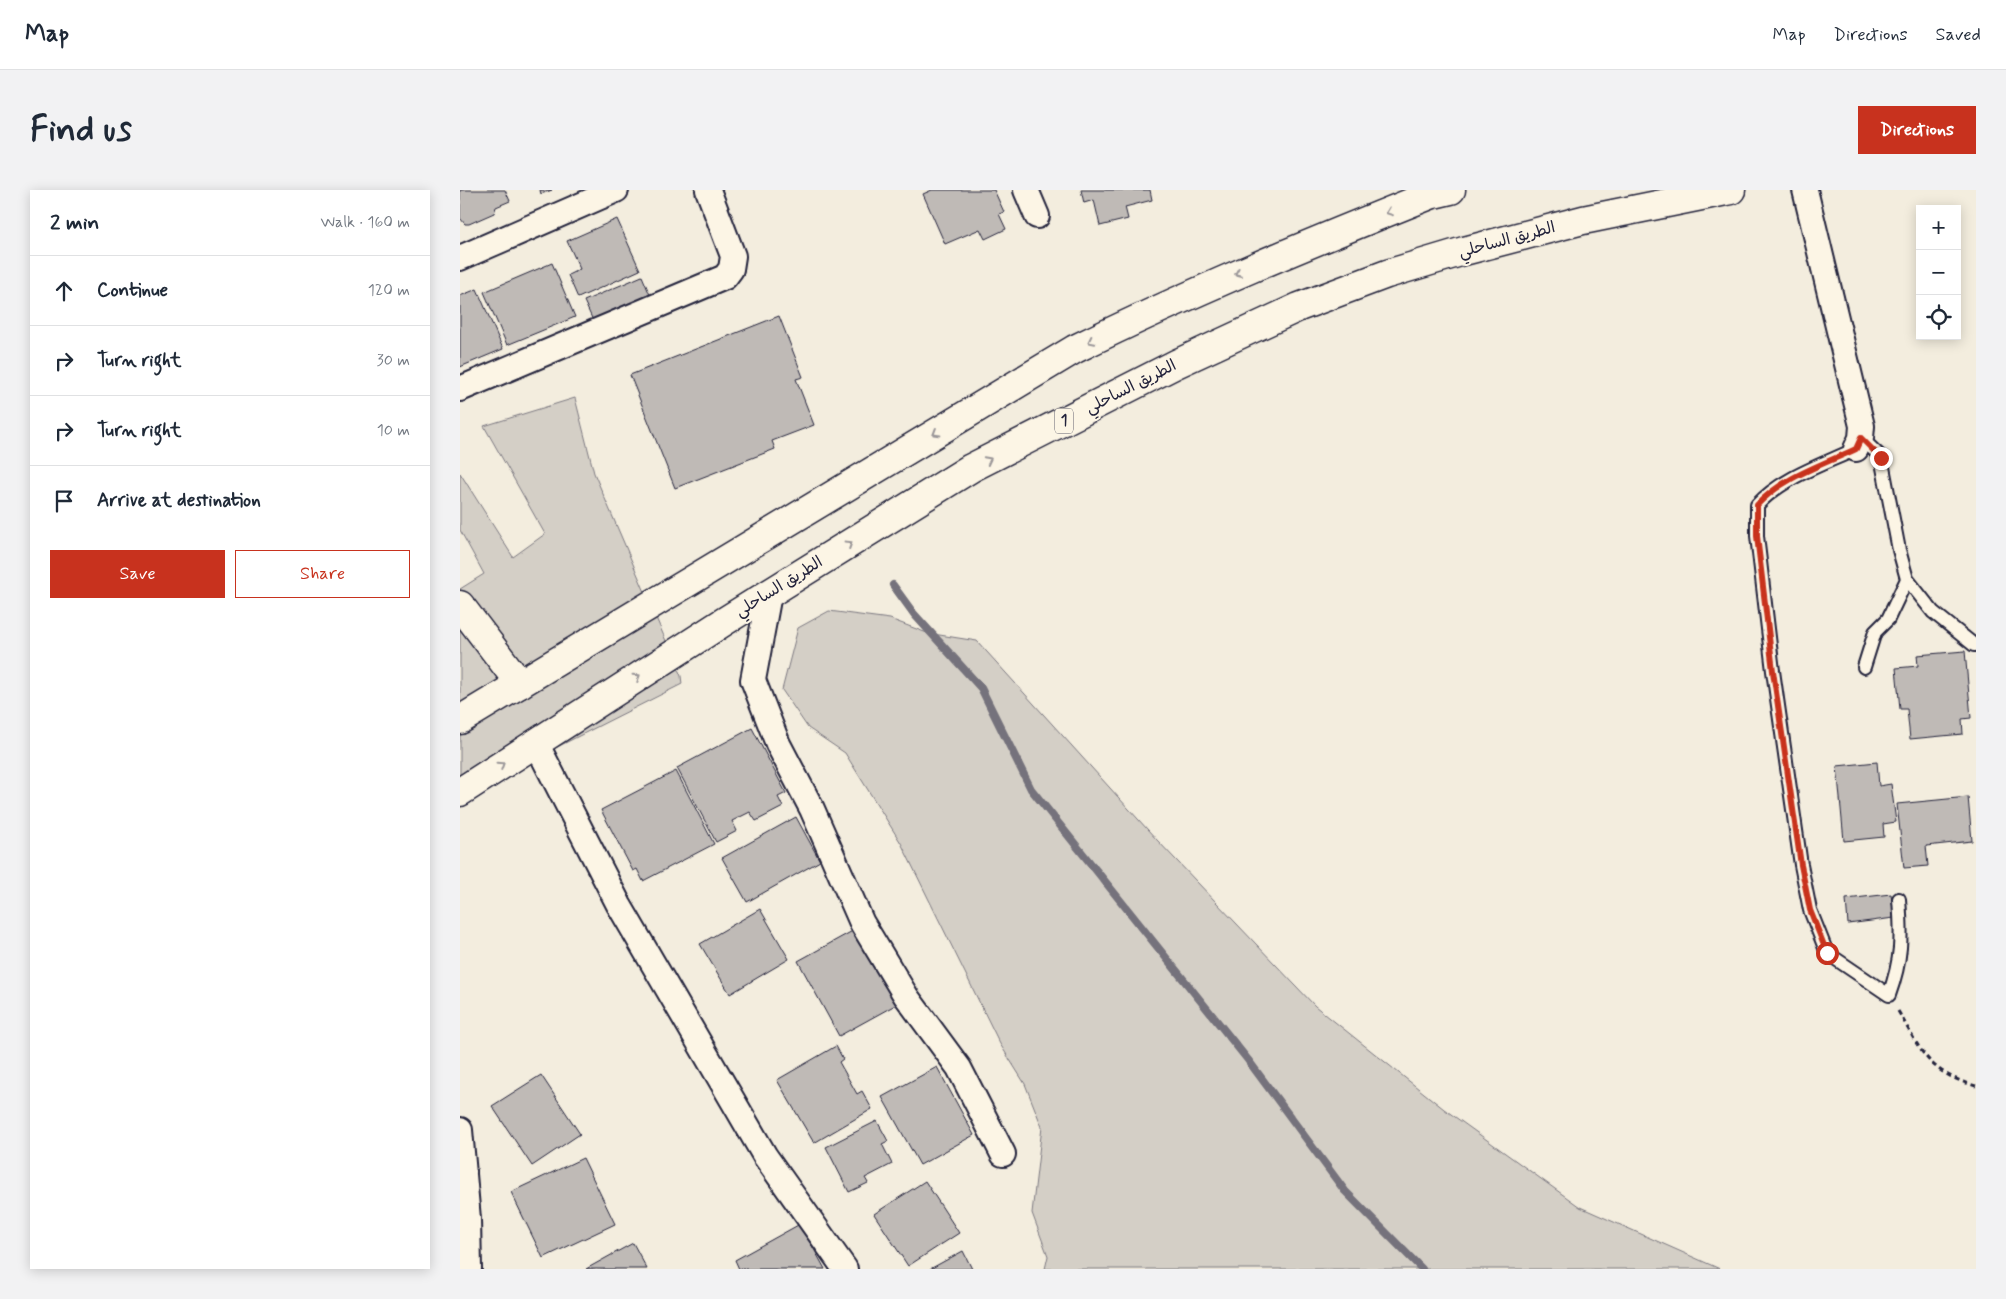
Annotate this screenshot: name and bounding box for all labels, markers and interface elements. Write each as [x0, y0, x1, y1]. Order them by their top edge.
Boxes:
text: Map [25, 19, 69, 50]
text: Map [1773, 23, 1806, 47]
text: Directions [1834, 23, 1908, 47]
text: Saved [1936, 23, 1981, 47]
button: Directions [1858, 106, 1976, 154]
text: Find us [30, 107, 132, 153]
one-way arrow [1385, 205, 1394, 216]
map controls [1916, 205, 1961, 340]
button: + [1916, 205, 1961, 250]
text: 2 min [50, 209, 99, 237]
text: Walk · 160 m [320, 212, 410, 233]
street label: الطريق الساحلي [1456, 217, 1558, 266]
button: − [1916, 250, 1961, 295]
one-way arrow [1234, 267, 1243, 278]
icon: ahead [50, 277, 78, 305]
text: Continue [97, 278, 168, 303]
text: 120 m [368, 280, 410, 301]
button: locate [1916, 295, 1961, 340]
one-way arrow [1087, 335, 1096, 346]
icon: right [50, 347, 78, 375]
text: Turn right [97, 348, 181, 373]
text: 30 m [377, 350, 410, 371]
street label: الطريق الساحلي [1082, 355, 1181, 422]
road number: 1 [1055, 408, 1073, 434]
icon: right [50, 417, 78, 445]
text: Turn right [97, 418, 181, 443]
text: 10 m [377, 420, 410, 441]
one-way arrow [933, 426, 942, 436]
route end [1870, 447, 1893, 470]
one-way arrow [983, 456, 992, 466]
icon: arrive [50, 487, 78, 515]
text: Arrive at destination [97, 488, 261, 513]
one-way arrow [843, 541, 853, 550]
button: Save [50, 550, 225, 598]
button: Share [235, 550, 410, 598]
street label: الطريق الساحلي [731, 552, 828, 625]
one-way arrow [632, 674, 641, 683]
one-way arrow [496, 762, 505, 772]
route start [1816, 942, 1839, 965]

